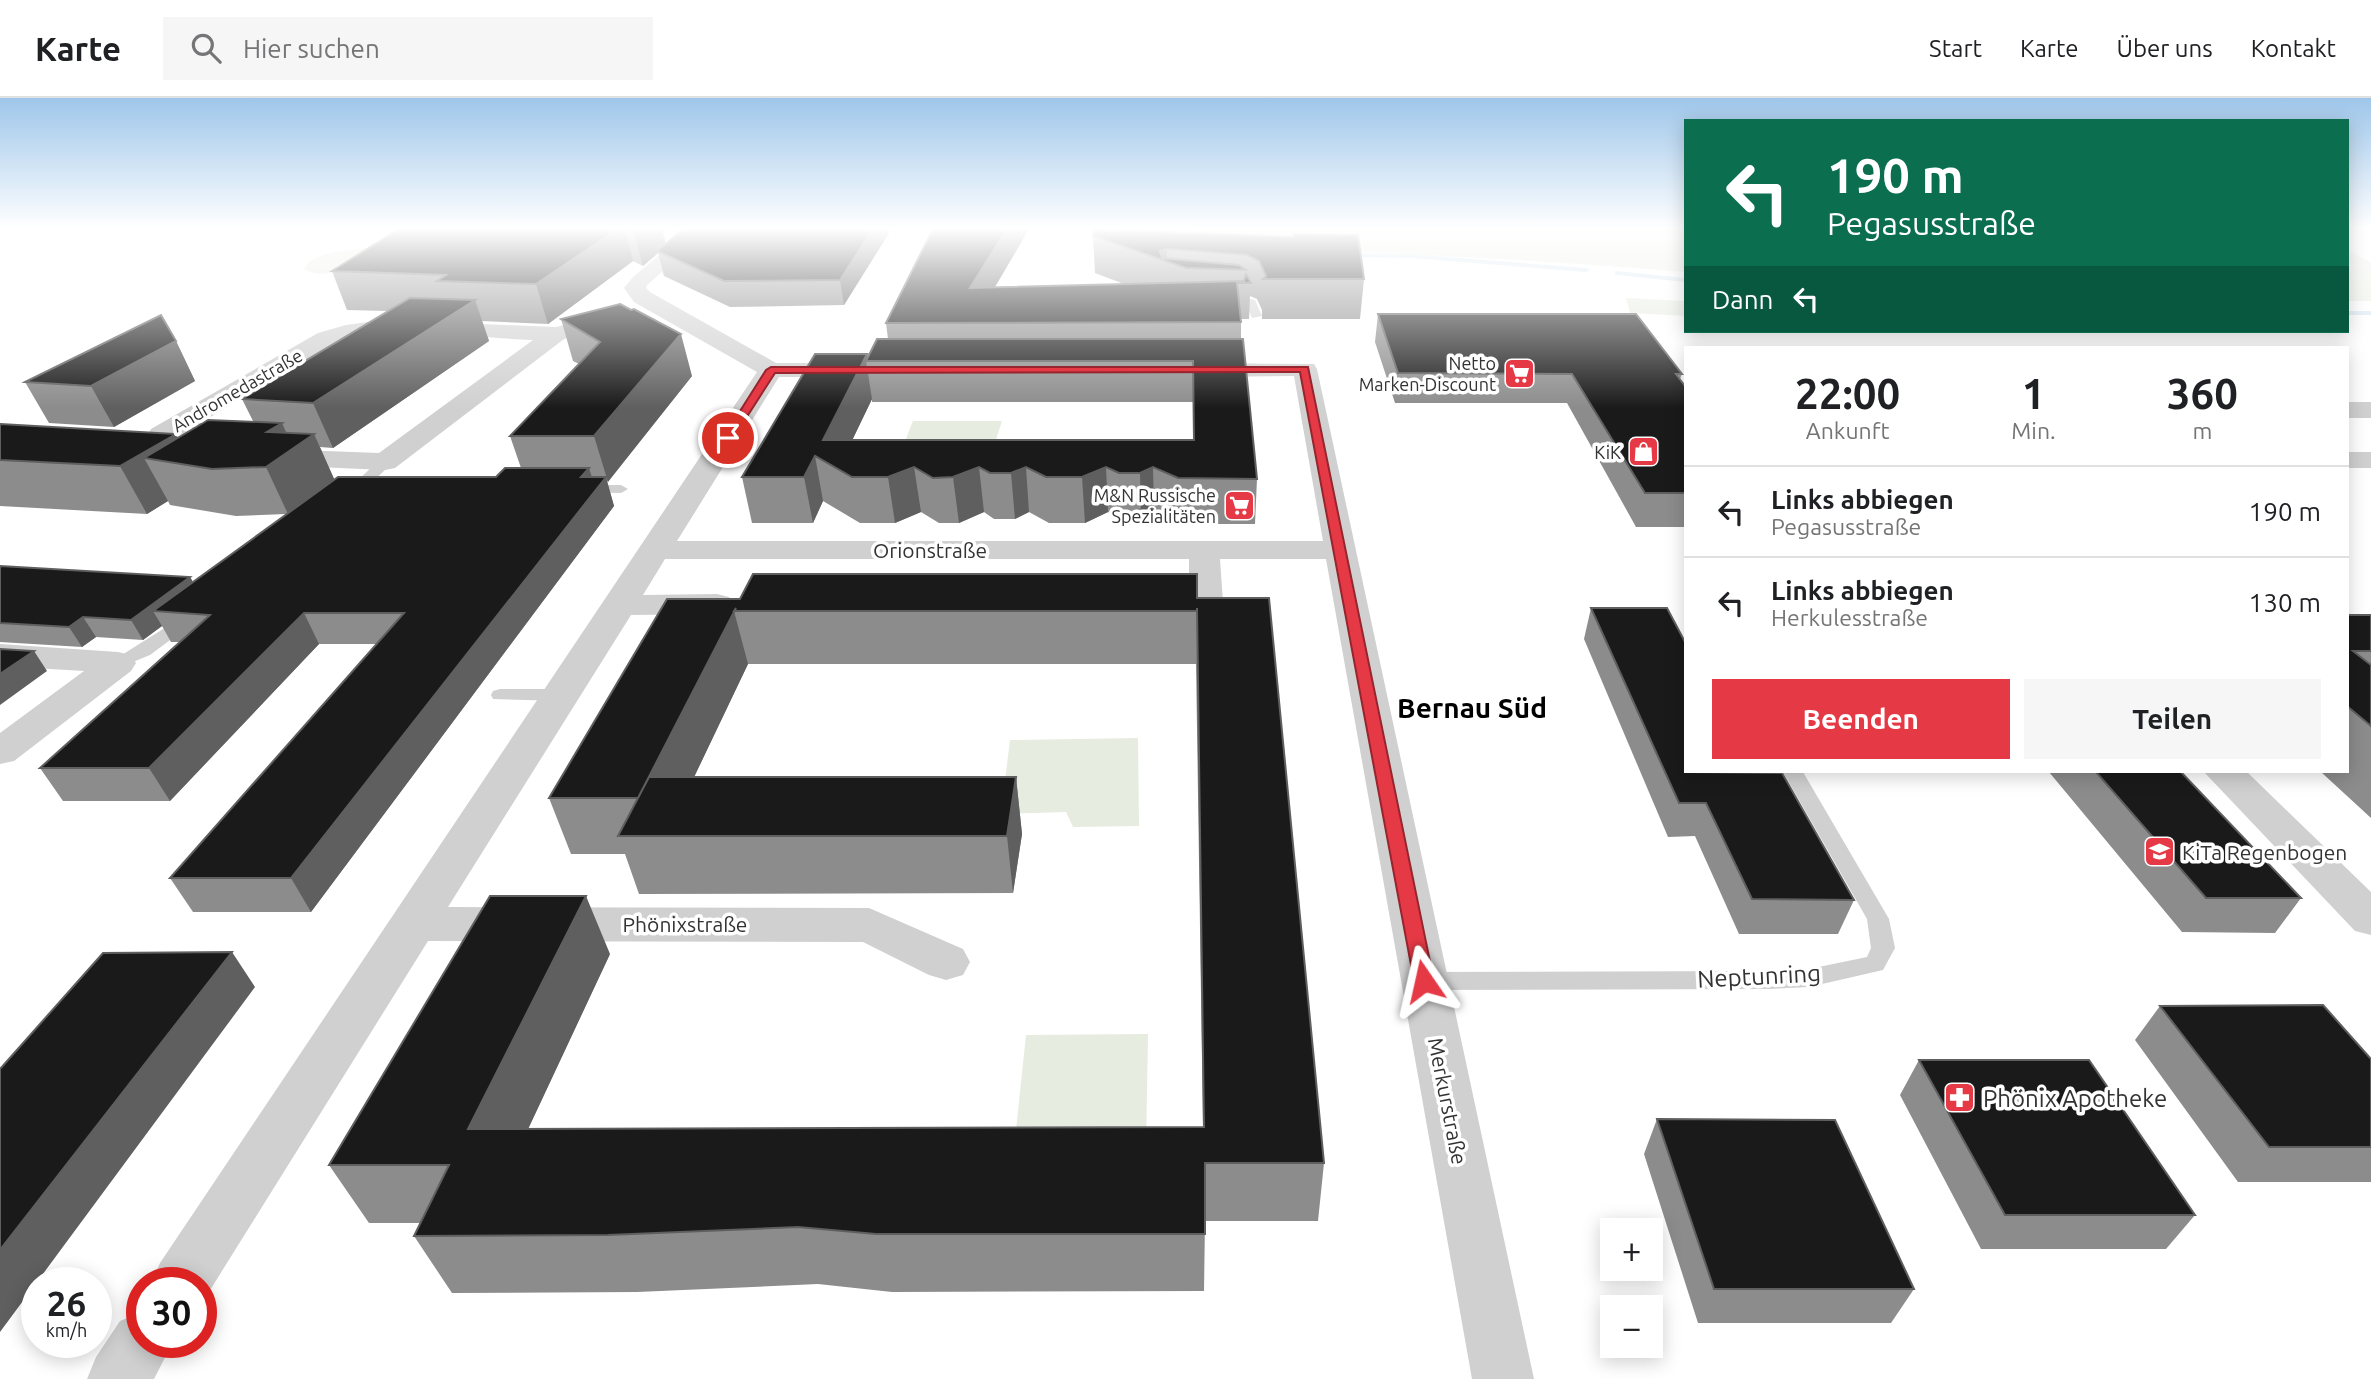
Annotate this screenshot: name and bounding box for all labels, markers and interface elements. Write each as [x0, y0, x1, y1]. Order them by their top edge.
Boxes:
search box [163, 17, 653, 80]
icon: search [187, 29, 225, 67]
text: Karte [35, 30, 121, 67]
text: Hier suchen [243, 34, 380, 63]
text: Start [1929, 35, 1982, 62]
text: Karte [2020, 35, 2079, 62]
text: Über uns [2117, 35, 2213, 62]
text: Kontakt [2251, 35, 2336, 62]
icon: left [1712, 147, 1803, 238]
text: 190 m [1827, 147, 1964, 202]
text: Pegasusstraße [1827, 205, 2036, 241]
icon: left [1787, 280, 1825, 318]
text: Dann [1712, 285, 1773, 314]
street label: Andromedastraße [168, 345, 306, 435]
place label: Netto Marken-Discount [1359, 353, 1496, 394]
supermarket icon: Netto Marken-Discount [1502, 356, 1536, 390]
text: 22:00 [1795, 370, 1900, 417]
text: 1 [2022, 370, 2045, 417]
text: 360 [2167, 370, 2238, 417]
pin [698, 408, 758, 468]
text: Ankunft [1806, 418, 1890, 443]
text: Min. [2011, 418, 2056, 443]
text: m [2192, 418, 2212, 443]
icon: arrive [709, 419, 747, 457]
shop icon: KiK [1627, 435, 1661, 469]
place label: KiK [1594, 442, 1621, 462]
place label: M&N Russische Spezialitäten [1094, 485, 1216, 526]
text: Links abbiegen [1771, 485, 1954, 514]
supermarket icon: M&N Russische Spezialitäten [1222, 488, 1256, 522]
icon: left [1712, 493, 1750, 531]
text: 190 m [2249, 497, 2321, 526]
text: Pegasusstraße [1771, 514, 1921, 539]
street label: Orionstraße [873, 538, 987, 562]
text: Links abbiegen [1771, 576, 1954, 605]
icon: left [1712, 584, 1750, 622]
text: 130 m [2249, 588, 2321, 617]
text: Herkulesstraße [1771, 605, 1928, 630]
button: Beenden [1712, 679, 2010, 759]
button: Teilen [2024, 679, 2321, 759]
district label: Bernau Süd [1397, 692, 1547, 723]
school or university icon: KiTa Regenbogen [2142, 835, 2176, 869]
place label: KiTa Regenbogen [2182, 840, 2347, 864]
street label: Phönixstraße [623, 912, 747, 936]
position arrow [1387, 944, 1461, 1018]
street label: Neptunring [1697, 959, 1821, 993]
street label: Merkurstraße [1424, 1036, 1472, 1166]
pharmacy icon: Phönix Apotheke [1943, 1081, 1977, 1115]
place label: Phönix Apotheke [1983, 1085, 2167, 1112]
map controls [1600, 1218, 1663, 1358]
button: + [1600, 1218, 1663, 1281]
speed limit sign: 30 [126, 1267, 217, 1358]
text: 26 [47, 1283, 86, 1323]
button: − [1600, 1295, 1663, 1358]
text: km/h [46, 1320, 87, 1340]

